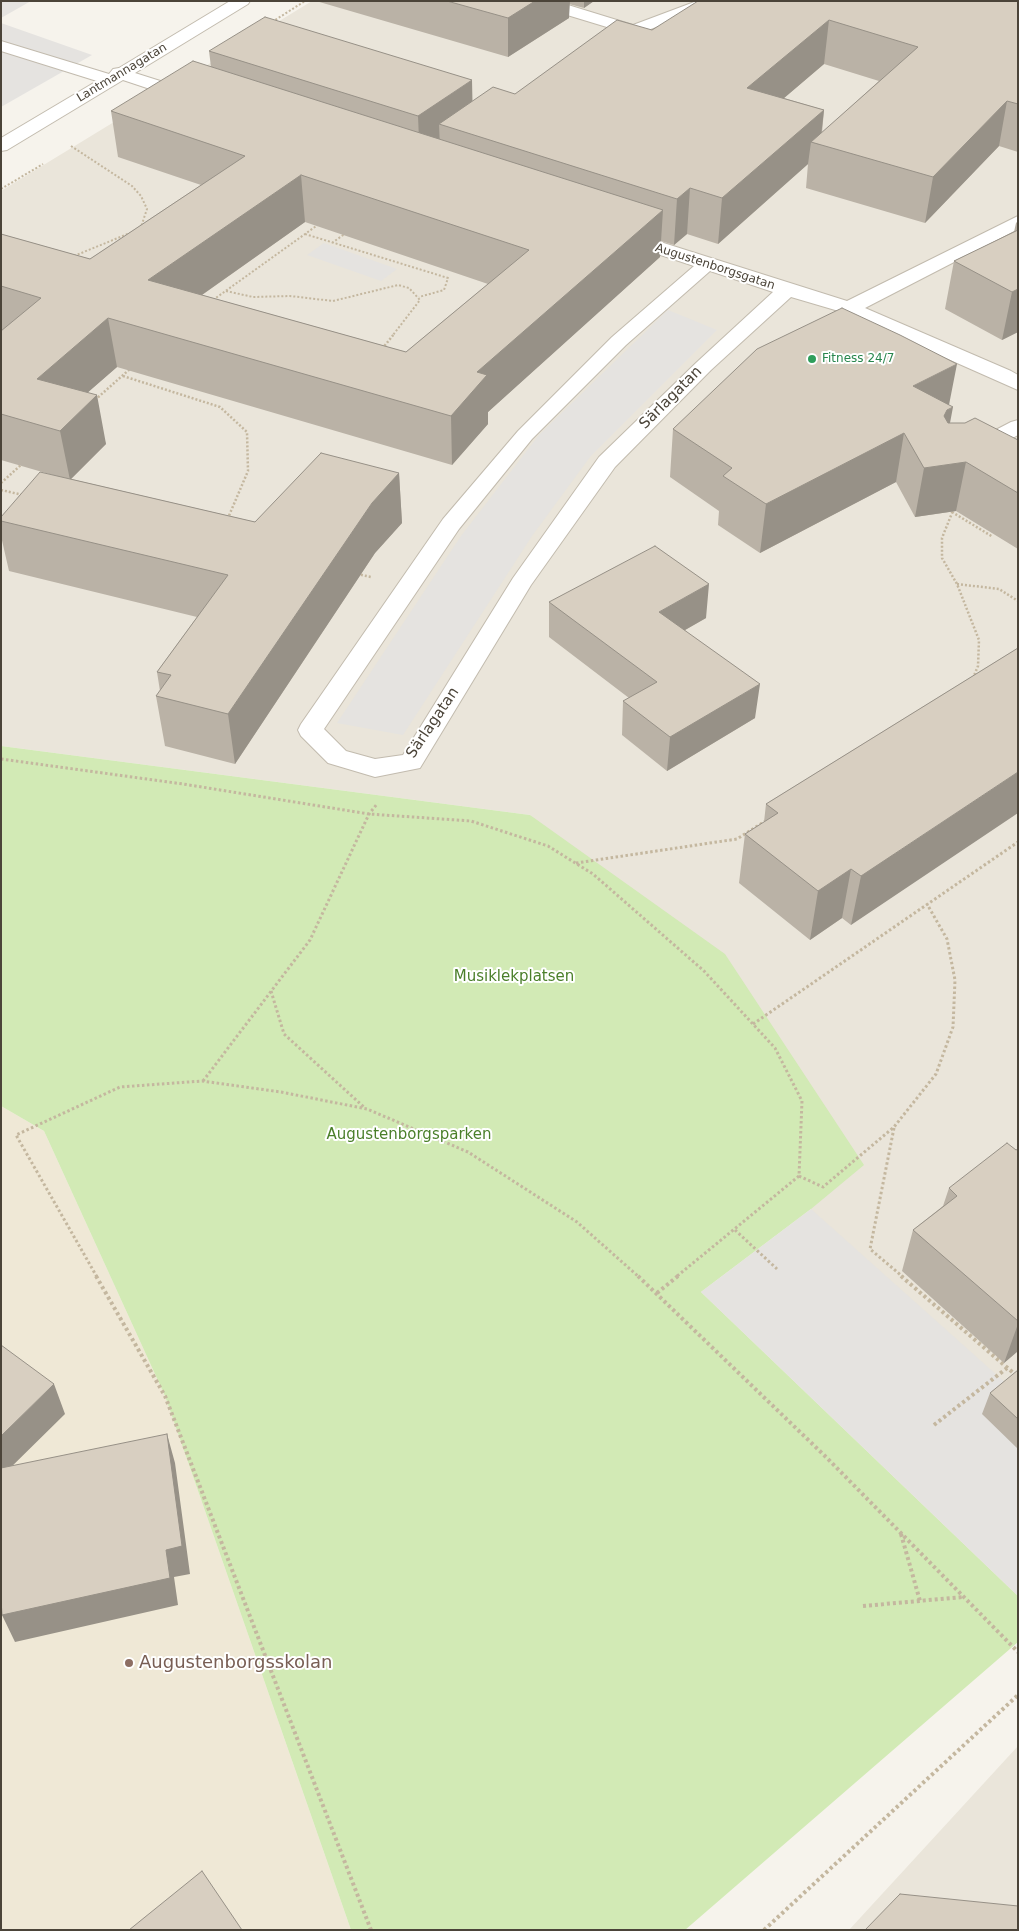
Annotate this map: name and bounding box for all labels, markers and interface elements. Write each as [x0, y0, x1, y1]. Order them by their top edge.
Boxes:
street label: Lantmannagatan [74, 40, 170, 106]
street label: Augustenborgsgatan [653, 241, 777, 293]
place label: Fitness 24/7 [822, 352, 894, 366]
marker: Fitness 24/7 [806, 353, 818, 365]
street label: Särlagatan [636, 363, 706, 433]
street label: Särlagatan [403, 684, 463, 762]
park label: Musiklekplatsen [454, 968, 574, 986]
park label: Augustenborgsparken [327, 1126, 491, 1144]
place label: Augustenborgsskolan [139, 1652, 332, 1674]
marker: Augustenborgsskolan [123, 1657, 135, 1669]

